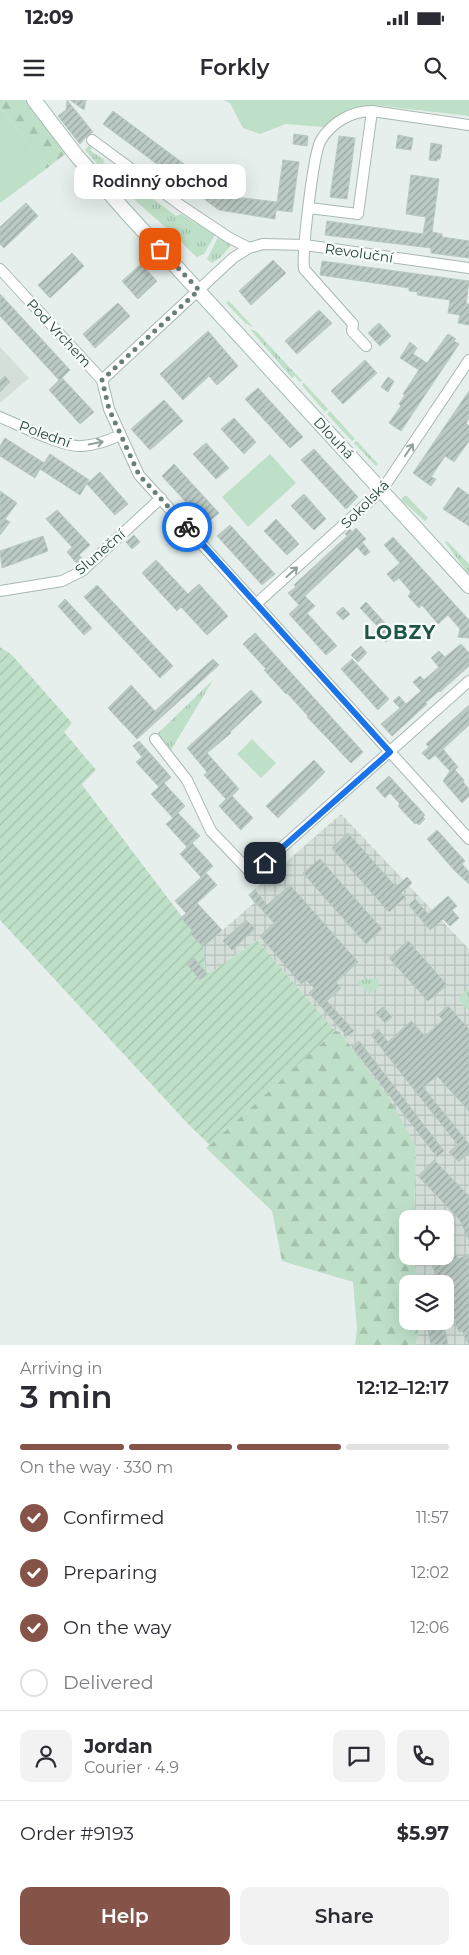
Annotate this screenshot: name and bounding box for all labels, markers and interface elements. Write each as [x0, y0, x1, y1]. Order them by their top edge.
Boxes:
text: 12:09 [25, 6, 74, 29]
icon: menu [20, 54, 48, 82]
text: Forkly [199, 54, 270, 81]
icon: search [421, 54, 449, 82]
callout: Rodinný obchod [74, 164, 246, 199]
text: Rodinný obchod [92, 172, 228, 191]
pin [139, 228, 181, 270]
icon: bag [146, 235, 174, 263]
street label: Revoluční [324, 239, 396, 267]
street label: Pod Vrchem [23, 295, 95, 371]
street label: Dlouhá [310, 413, 358, 463]
street label: Polední [17, 416, 74, 452]
one-way arrow [87, 438, 103, 448]
one-way arrow [404, 443, 414, 457]
street label: Sokolská [337, 476, 393, 532]
courier [162, 502, 212, 552]
icon: bike [173, 513, 201, 541]
street label: Sluneční [71, 524, 130, 579]
one-way arrow [286, 566, 299, 578]
district label: LOBZY [364, 621, 436, 644]
pin [244, 842, 286, 884]
icon: home [251, 849, 279, 877]
map controls [399, 1210, 454, 1330]
button: locate [399, 1210, 454, 1265]
button: layers [399, 1275, 454, 1330]
text: Arriving in [20, 1359, 102, 1378]
text: 12:12–12:17 [357, 1376, 449, 1399]
text: 3 min [20, 1377, 112, 1416]
text: On the way · 330 m [20, 1458, 173, 1477]
icon: check [20, 1504, 48, 1532]
text: Confirmed [63, 1506, 164, 1529]
text: 11:57 [416, 1508, 449, 1527]
icon: check [20, 1559, 48, 1587]
text: Preparing [63, 1561, 158, 1584]
text: 12:02 [411, 1563, 449, 1582]
icon: check [20, 1614, 48, 1642]
text: On the way [63, 1616, 171, 1639]
text: 12:06 [410, 1618, 449, 1637]
text: Delivered [63, 1671, 154, 1694]
button: person [20, 1730, 72, 1782]
button: chat [333, 1730, 385, 1782]
button: phone [397, 1730, 449, 1782]
text: Jordan [84, 1735, 153, 1758]
text: Courier · 4.9 [84, 1758, 179, 1777]
text: Order #9193 [20, 1822, 134, 1845]
text: $5.97 [397, 1822, 449, 1845]
button: Help [20, 1887, 230, 1945]
button: Share [240, 1887, 449, 1945]

